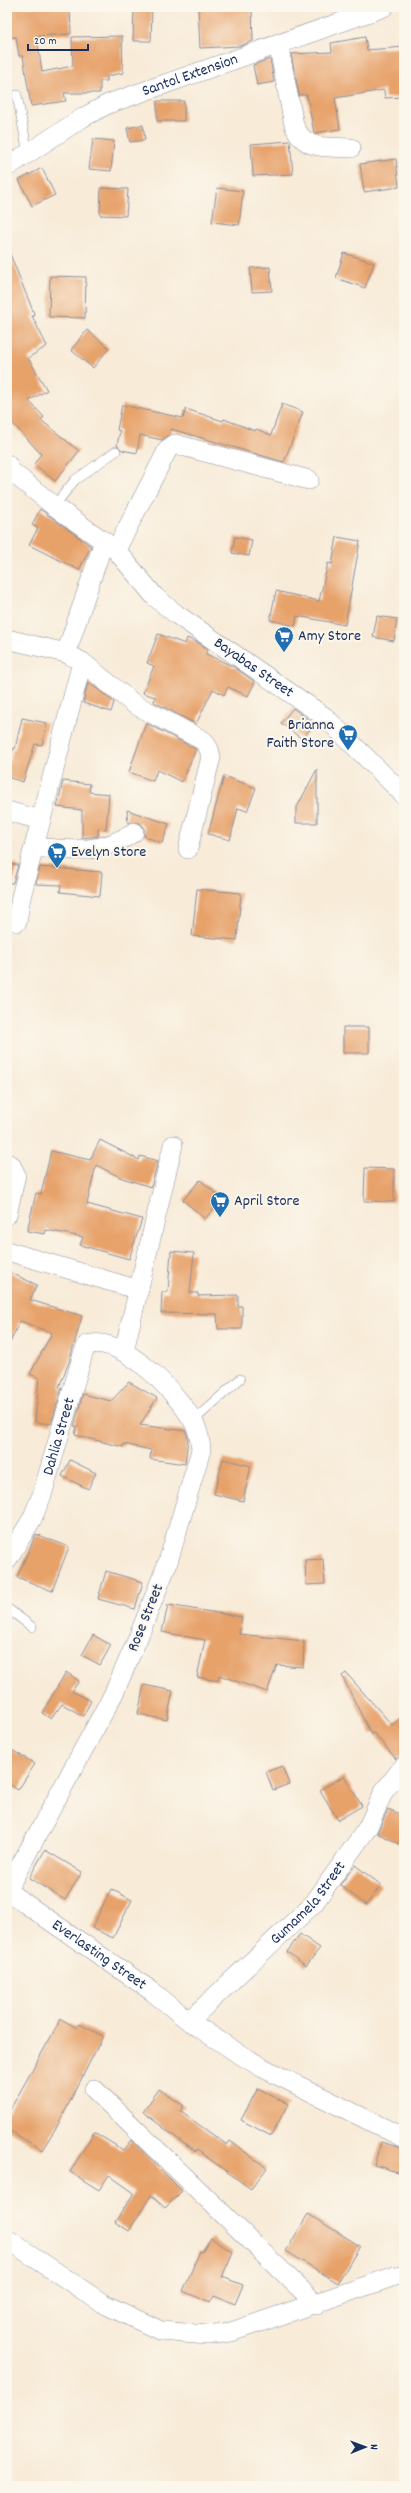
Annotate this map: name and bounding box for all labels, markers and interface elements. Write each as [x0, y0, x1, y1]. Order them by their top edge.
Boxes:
scale bar [28, 26, 88, 52]
text: 20 m [34, 33, 57, 50]
street label: Santol Extension [139, 48, 241, 103]
supermarket icon: Amy Store [273, 625, 295, 653]
place label: Amy Store [298, 625, 361, 648]
street label: Bayabas Street [209, 632, 298, 704]
place label: Brianna Faith Store [266, 714, 334, 755]
supermarket icon: Brianna Faith Store [337, 723, 359, 751]
supermarket icon: Evelyn Store [46, 841, 68, 869]
place label: Evelyn Store [71, 841, 146, 864]
supermarket icon: April Store [209, 1190, 231, 1218]
place label: April Store [234, 1190, 300, 1213]
street label: Dahlia Street [37, 1395, 81, 1478]
street label: Rose Street [122, 1581, 170, 1655]
street label: Gumamela Street [265, 1856, 352, 1950]
street label: Everlasting Street [47, 1914, 151, 1996]
north arrow [345, 2427, 385, 2467]
text: N [365, 2444, 381, 2450]

